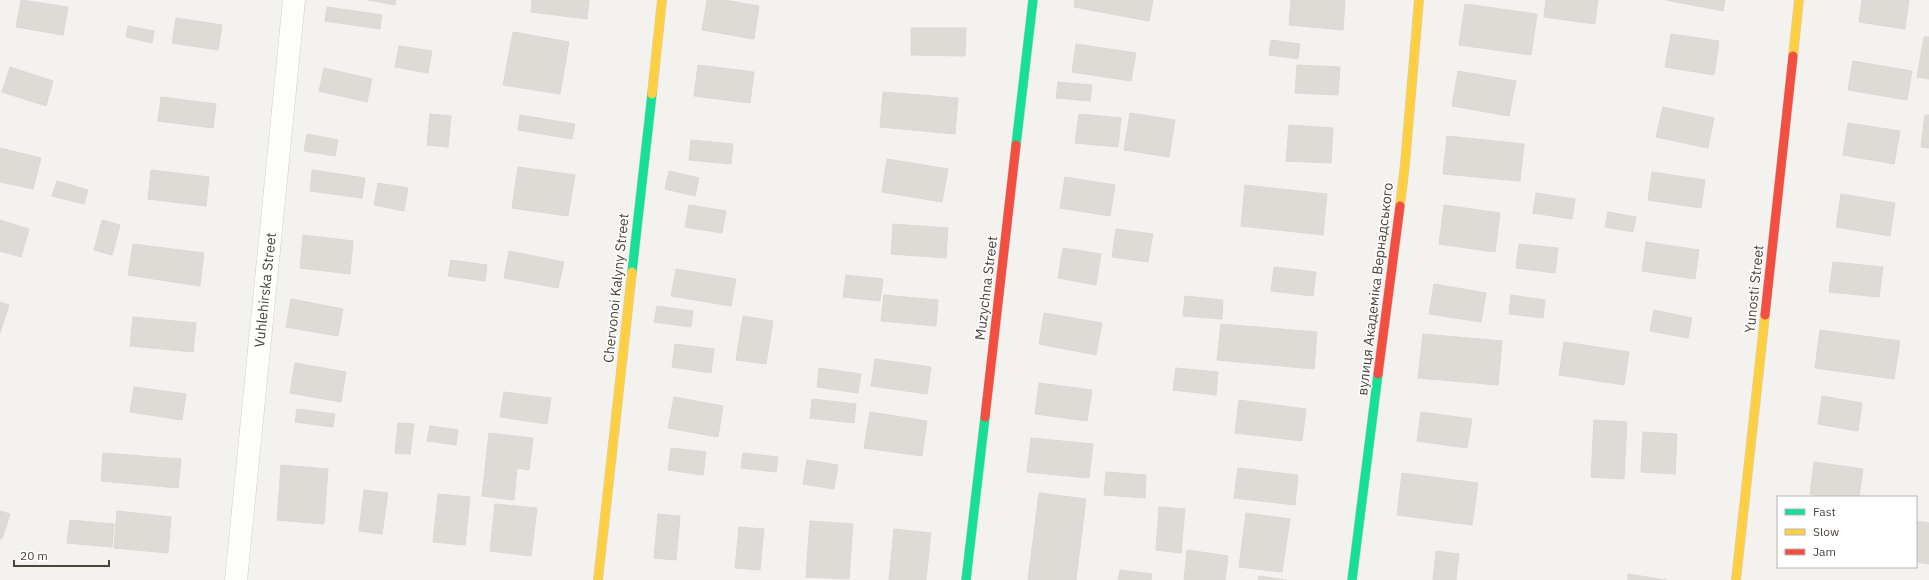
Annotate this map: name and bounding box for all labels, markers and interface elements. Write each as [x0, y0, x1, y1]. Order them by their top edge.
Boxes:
street label: вулиця Академіка Вернадського [1353, 181, 1397, 397]
street label: Chervonoi Kalyny Street [599, 212, 633, 364]
street label: Vuhlehirska Street [250, 232, 280, 348]
street label: Muzychna Street [971, 235, 1001, 341]
street label: Yunosti Street [1740, 244, 1768, 334]
legend [1777, 496, 1917, 568]
text: Fast [1813, 504, 1836, 519]
text: Slow [1813, 524, 1839, 539]
scale bar [14, 542, 109, 568]
text: Jam [1813, 544, 1836, 559]
text: 20 m [20, 548, 48, 563]

